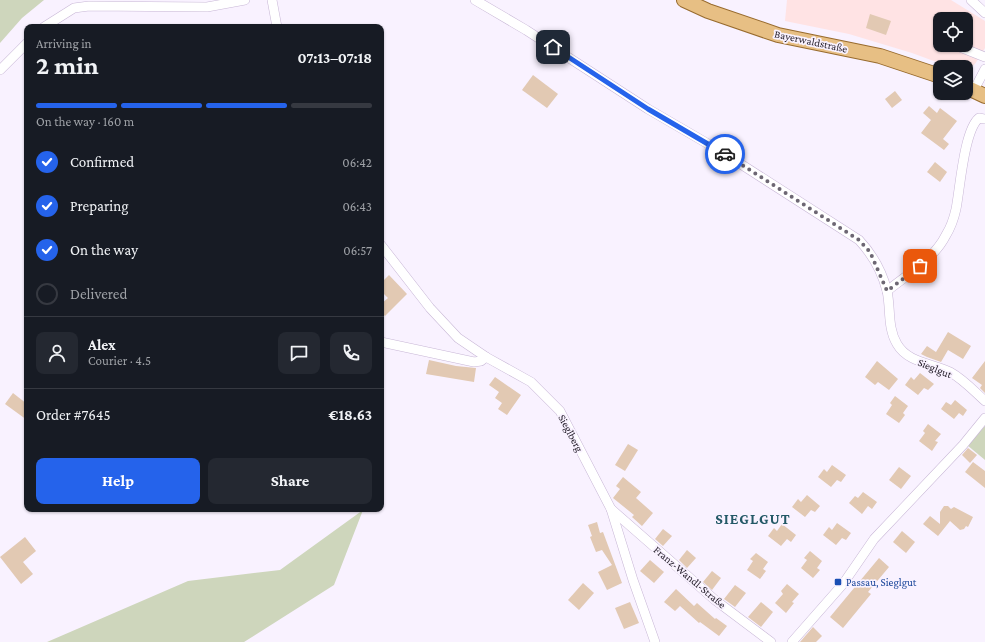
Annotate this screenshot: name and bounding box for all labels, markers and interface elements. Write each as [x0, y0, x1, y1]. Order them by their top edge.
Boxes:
map controls [933, 12, 973, 100]
button: locate [933, 12, 973, 52]
street label: Bayerwaldstraße [773, 27, 849, 56]
pin [536, 30, 570, 64]
text: Arriving in [36, 36, 92, 51]
icon: home [542, 36, 564, 58]
text: 07:13–07:18 [298, 50, 372, 66]
text: 2 min [36, 51, 99, 80]
button: layers [933, 60, 973, 100]
text: On the way · 160 m [36, 114, 134, 129]
courier [705, 134, 745, 174]
icon: car [714, 143, 736, 165]
icon: check [36, 151, 58, 173]
text: Confirmed [70, 154, 134, 170]
text: 06:42 [342, 155, 372, 170]
icon: check [36, 195, 58, 217]
text: Preparing [70, 198, 129, 214]
text: 06:43 [342, 199, 372, 214]
icon: check [36, 239, 58, 261]
text: On the way [70, 242, 138, 258]
text: 06:57 [343, 243, 372, 258]
pin [903, 249, 937, 283]
icon: bag [909, 255, 931, 277]
text: Delivered [70, 286, 127, 302]
button: person [36, 332, 78, 374]
button: chat [278, 332, 320, 374]
button: phone [330, 332, 372, 374]
text: Alex [88, 337, 116, 353]
text: Courier · 4.5 [88, 353, 151, 368]
street label: Sieglgut [916, 356, 954, 381]
text: Order #7645 [36, 407, 110, 423]
text: €18.63 [329, 407, 372, 423]
street label: Sieglberg [555, 412, 586, 455]
button: Help [36, 458, 200, 504]
button: Share [208, 458, 372, 504]
district label: SIEGLGUT [715, 511, 791, 527]
street label: Franz-Wandl-Straße [652, 543, 729, 611]
place label: Passau, Sieglgut [846, 576, 917, 589]
marker: Passau, Sieglgut [833, 577, 843, 587]

